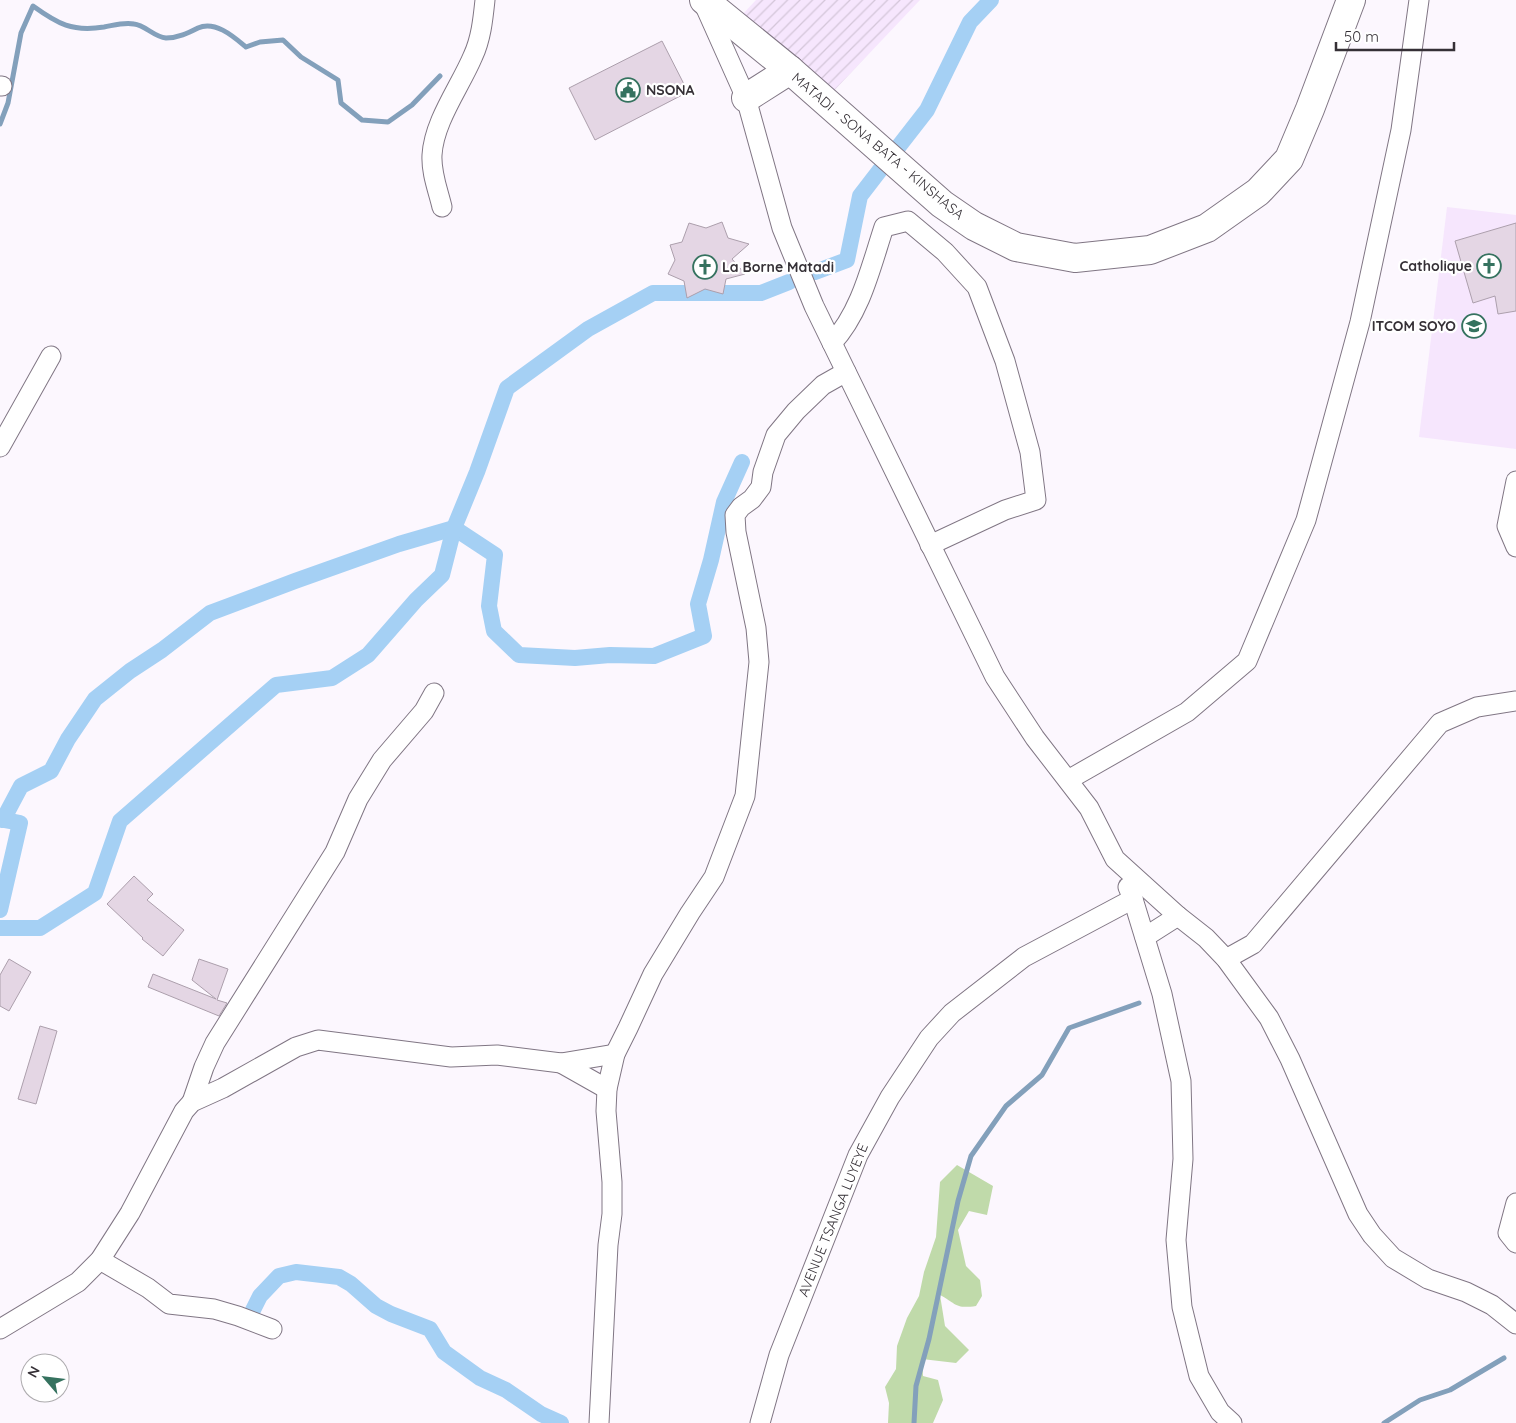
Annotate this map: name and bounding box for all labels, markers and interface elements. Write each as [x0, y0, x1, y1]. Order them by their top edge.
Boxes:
scale bar [1336, 20, 1454, 52]
text: 50 m [1344, 27, 1379, 46]
street label: MATADI - SONA BATA - KINSHASA [788, 69, 968, 223]
public building icon: NSONA [615, 77, 641, 103]
place label: NSONA [646, 81, 695, 99]
church icon: Catholique [1476, 253, 1502, 279]
church icon: La Borne Matadi [692, 254, 718, 280]
place label: Catholique [1399, 257, 1472, 275]
place label: La Borne Matadi [722, 258, 834, 276]
school or university icon: ITCOM SOYO [1461, 313, 1487, 339]
place label: ITCOM SOYO [1372, 317, 1456, 335]
street label: AVENUE TSANGA LUYEYE [794, 1141, 872, 1299]
north arrow [20, 1353, 70, 1403]
text: N [23, 1363, 44, 1381]

